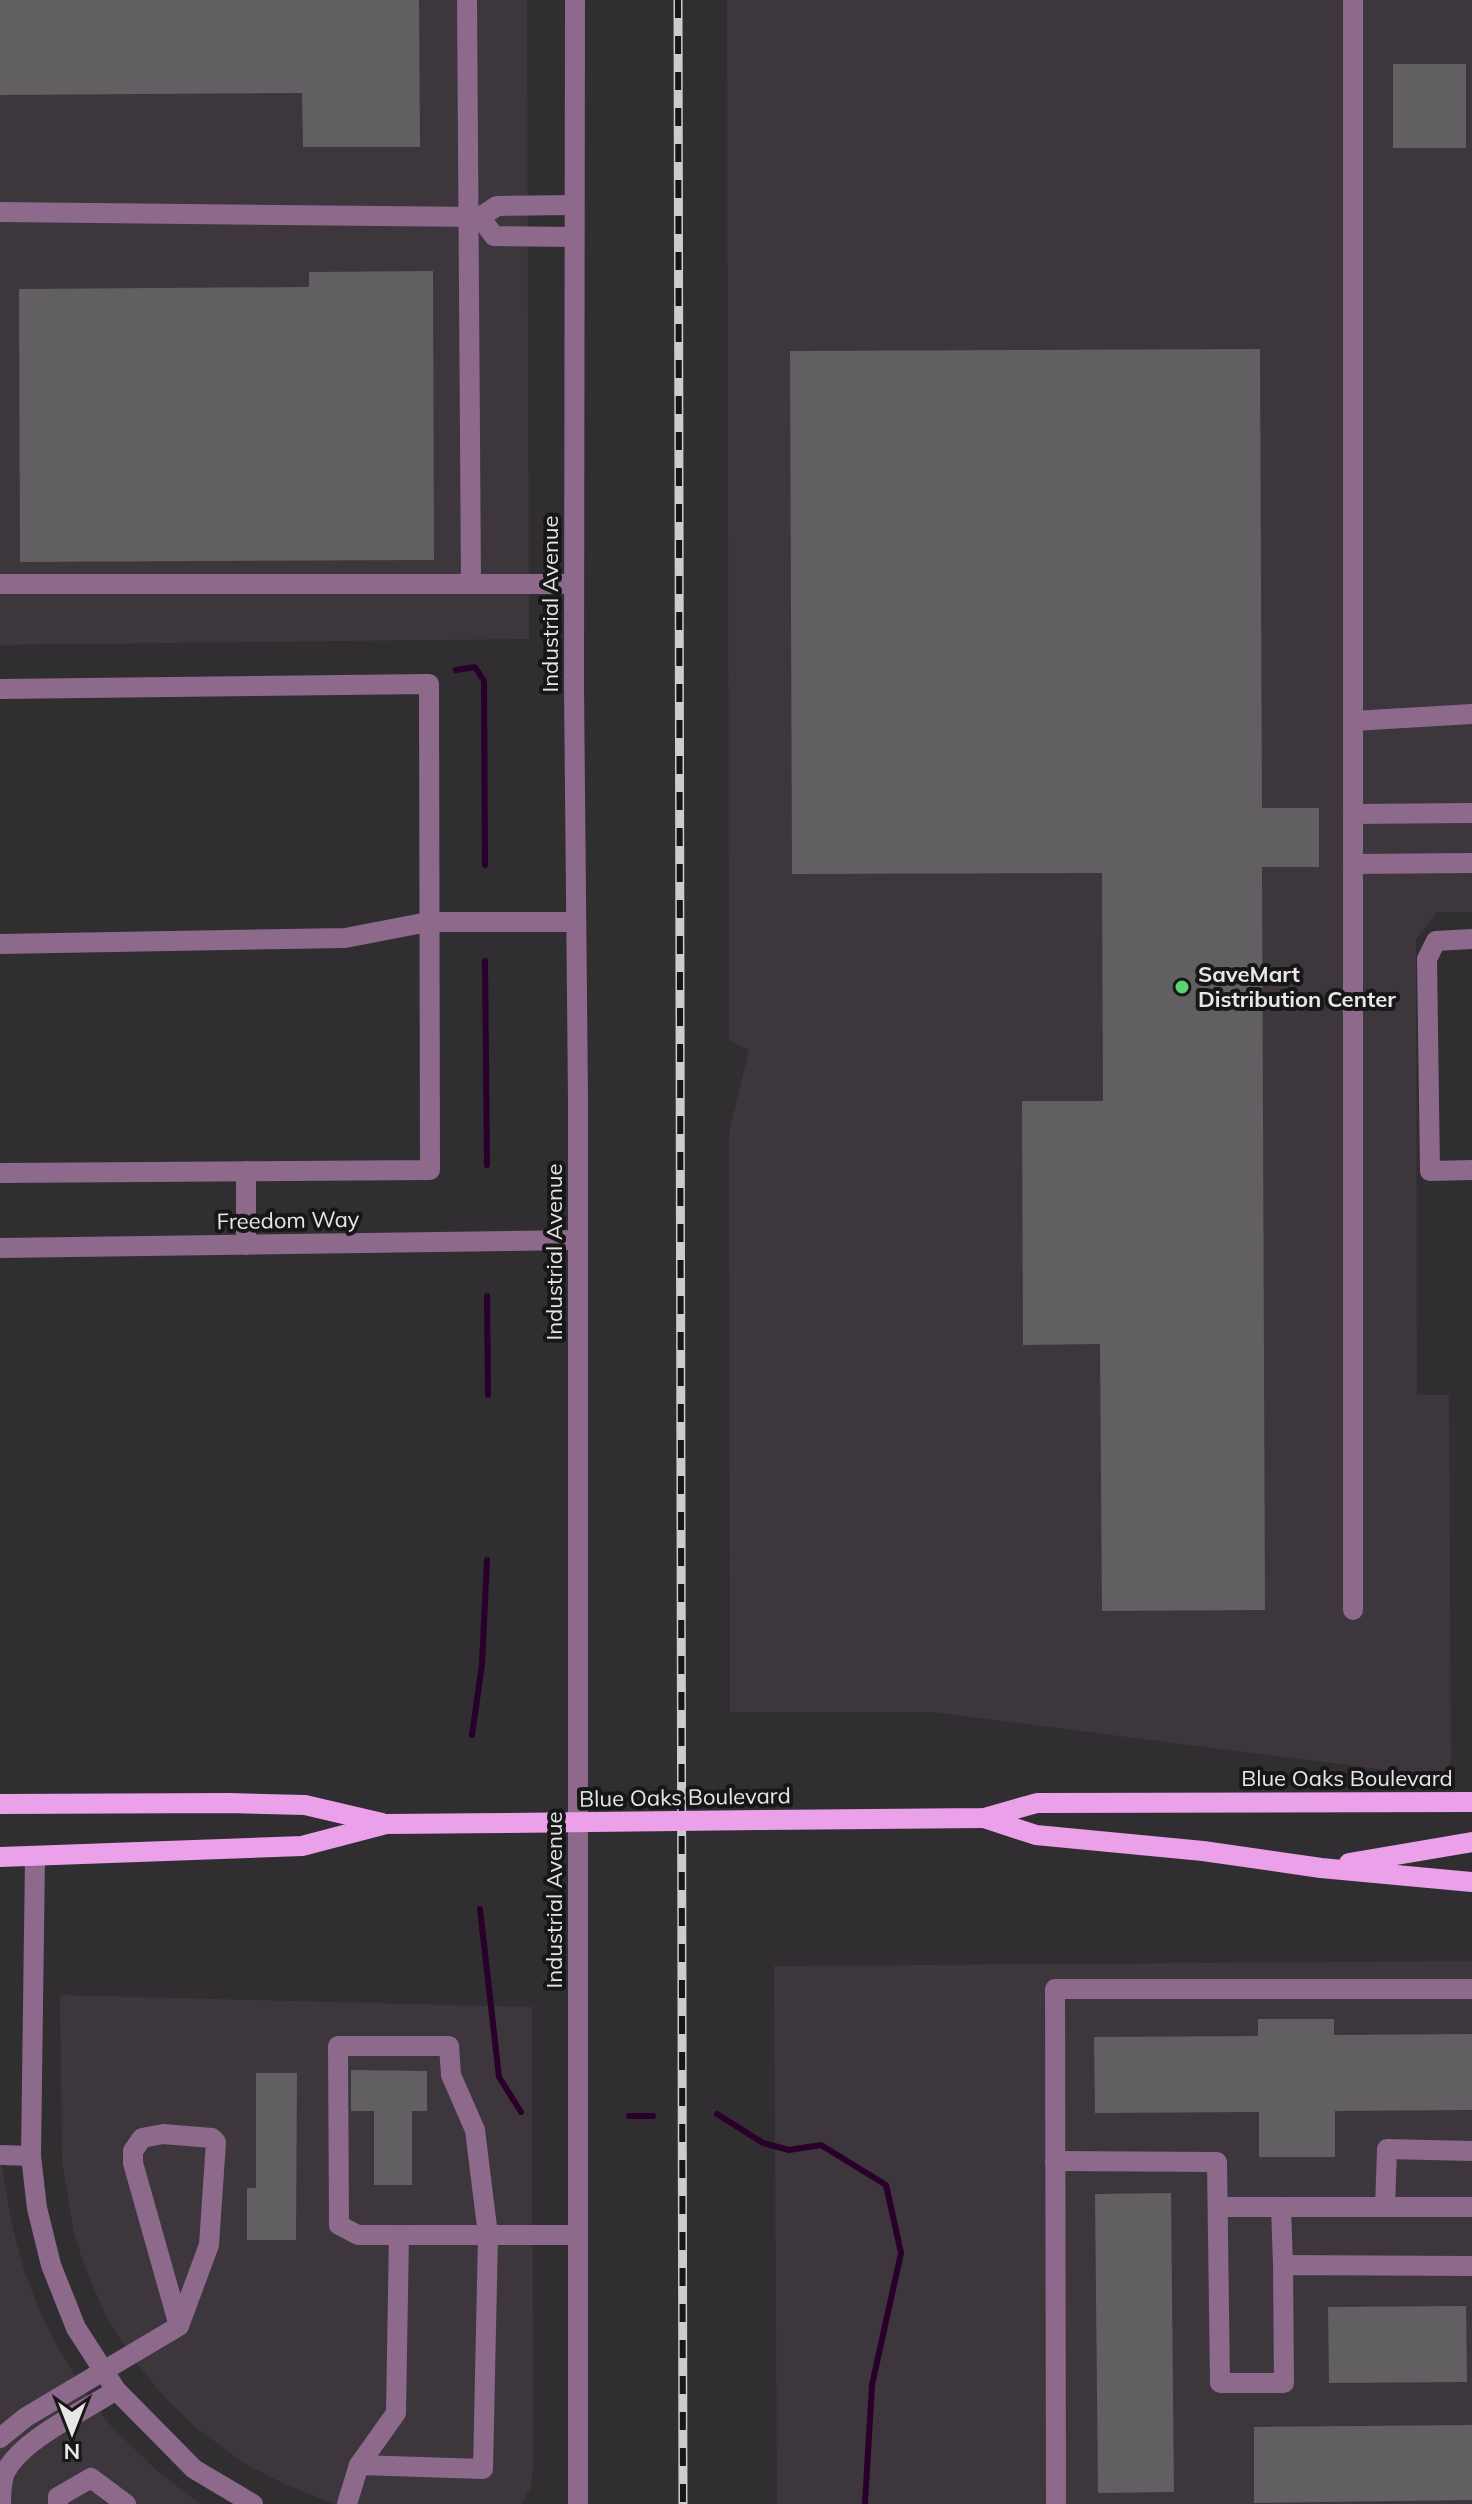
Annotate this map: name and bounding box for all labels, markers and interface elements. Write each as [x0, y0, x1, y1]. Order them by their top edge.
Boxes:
street label: Industrial Avenue [536, 515, 564, 693]
place label: SaveMart Distribution Center [1198, 960, 1396, 1013]
marker: SaveMart Distribution Center [1173, 978, 1191, 996]
street label: Industrial Avenue [540, 1163, 568, 1341]
street label: Freedom Way [216, 1205, 360, 1235]
street label: Blue Oaks Boulevard [1241, 1764, 1453, 1792]
street label: Blue Oaks Boulevard [579, 1781, 791, 1813]
street label: Industrial Avenue [540, 1811, 568, 1989]
north arrow [32, 2392, 112, 2472]
text: N [64, 2438, 80, 2466]

